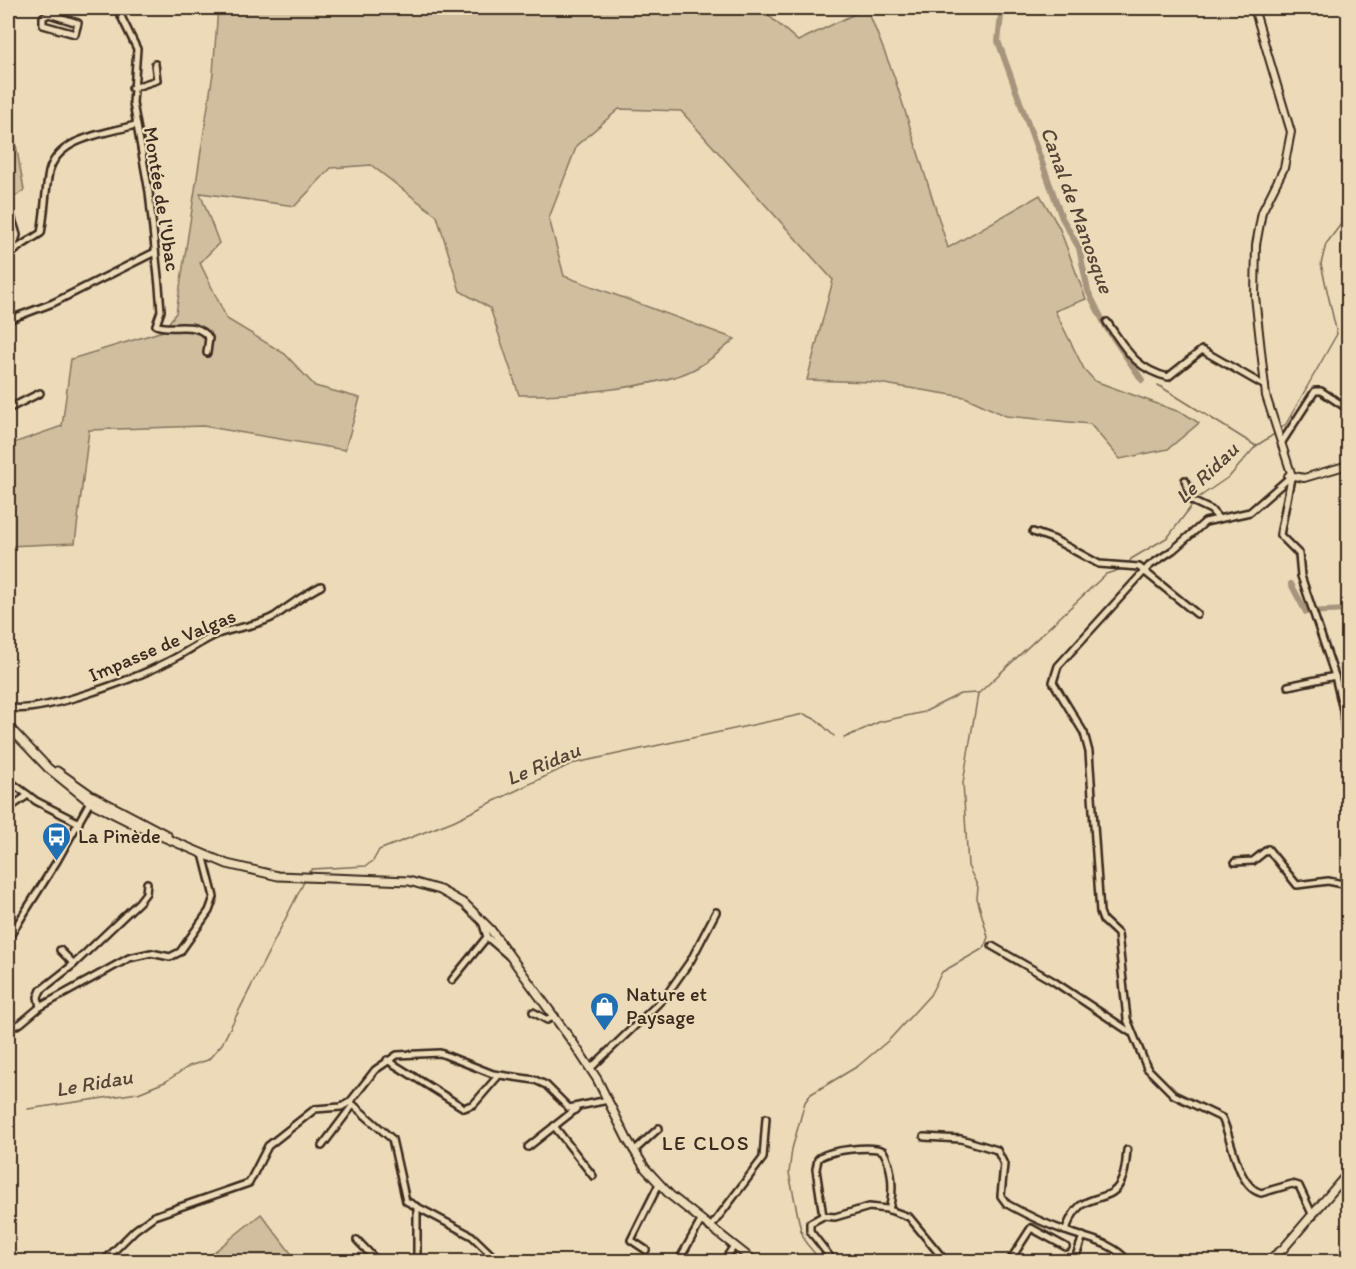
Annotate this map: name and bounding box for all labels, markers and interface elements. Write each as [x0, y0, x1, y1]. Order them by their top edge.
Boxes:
water label: Canal de Manosque [1036, 123, 1120, 297]
street label: Montée de l'Ubac [139, 125, 185, 273]
water label: Le Ridau [1170, 436, 1244, 509]
street label: Impasse de Valgas [85, 603, 239, 687]
water label: Le Ridau [502, 737, 584, 790]
bus stop icon: La Pinède [41, 820, 73, 862]
place label: La Pinède [78, 824, 161, 848]
place label: Nature et Paysage [626, 982, 707, 1029]
shop icon: Nature et Paysage [589, 990, 621, 1032]
water label: Le Ridau [53, 1063, 135, 1102]
district label: LE CLOS [662, 1130, 750, 1155]

